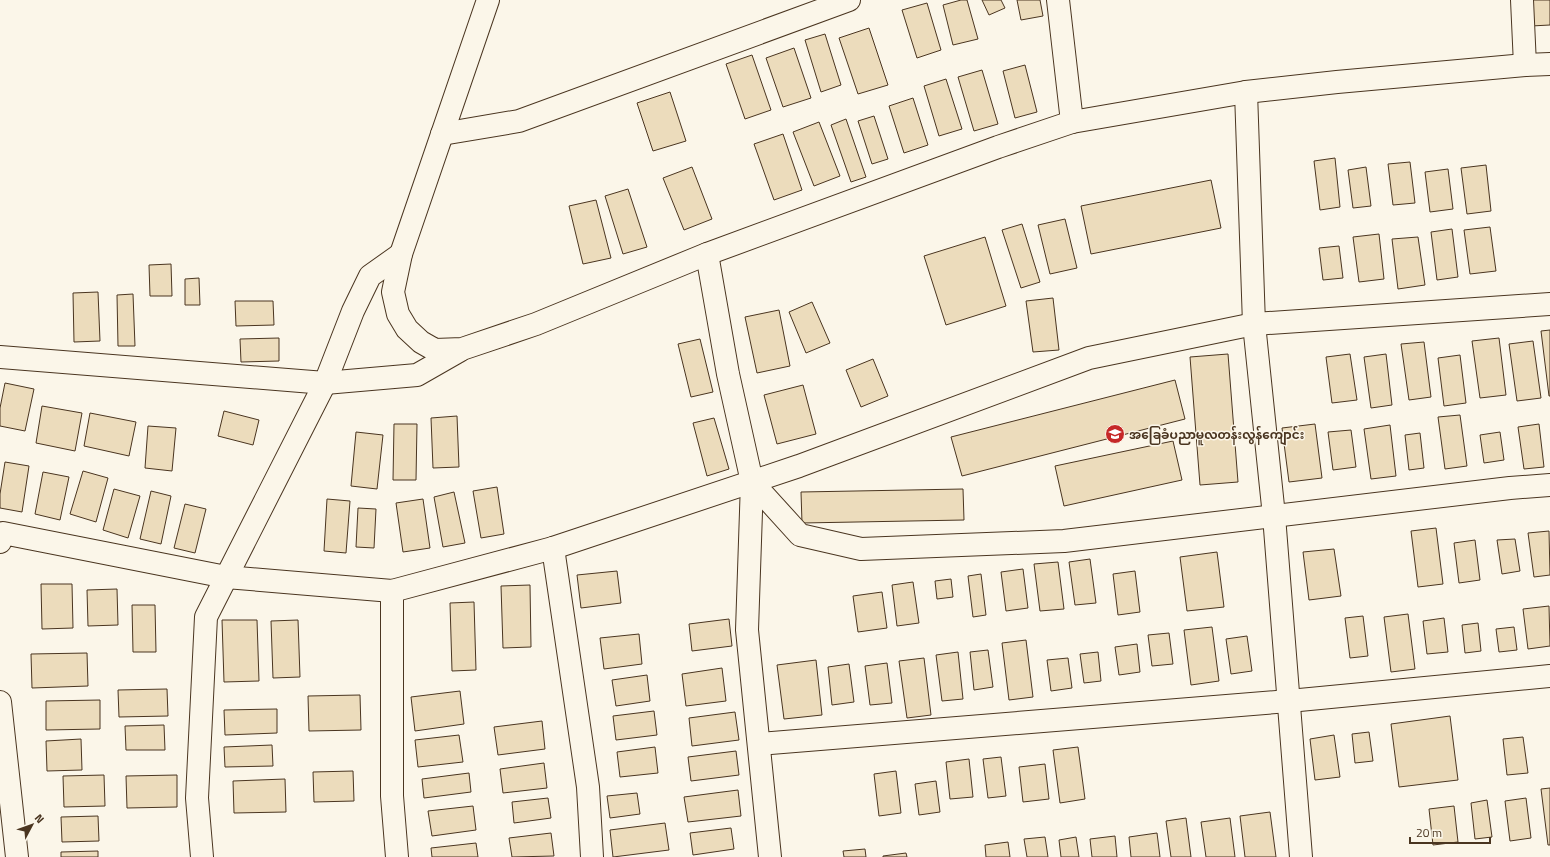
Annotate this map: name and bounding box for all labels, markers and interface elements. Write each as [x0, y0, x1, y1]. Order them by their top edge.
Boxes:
school or university icon: အခြေခံပညာမူလတန်းလွန်ကျောင်း [1104, 423, 1126, 445]
place label: အခြေခံပညာမူလတန်းလွန်ကျောင်း [1129, 425, 1304, 446]
north arrow [12, 805, 52, 845]
text: N [31, 810, 48, 827]
scale bar [1410, 819, 1490, 845]
text: 20 m [1416, 823, 1442, 842]

